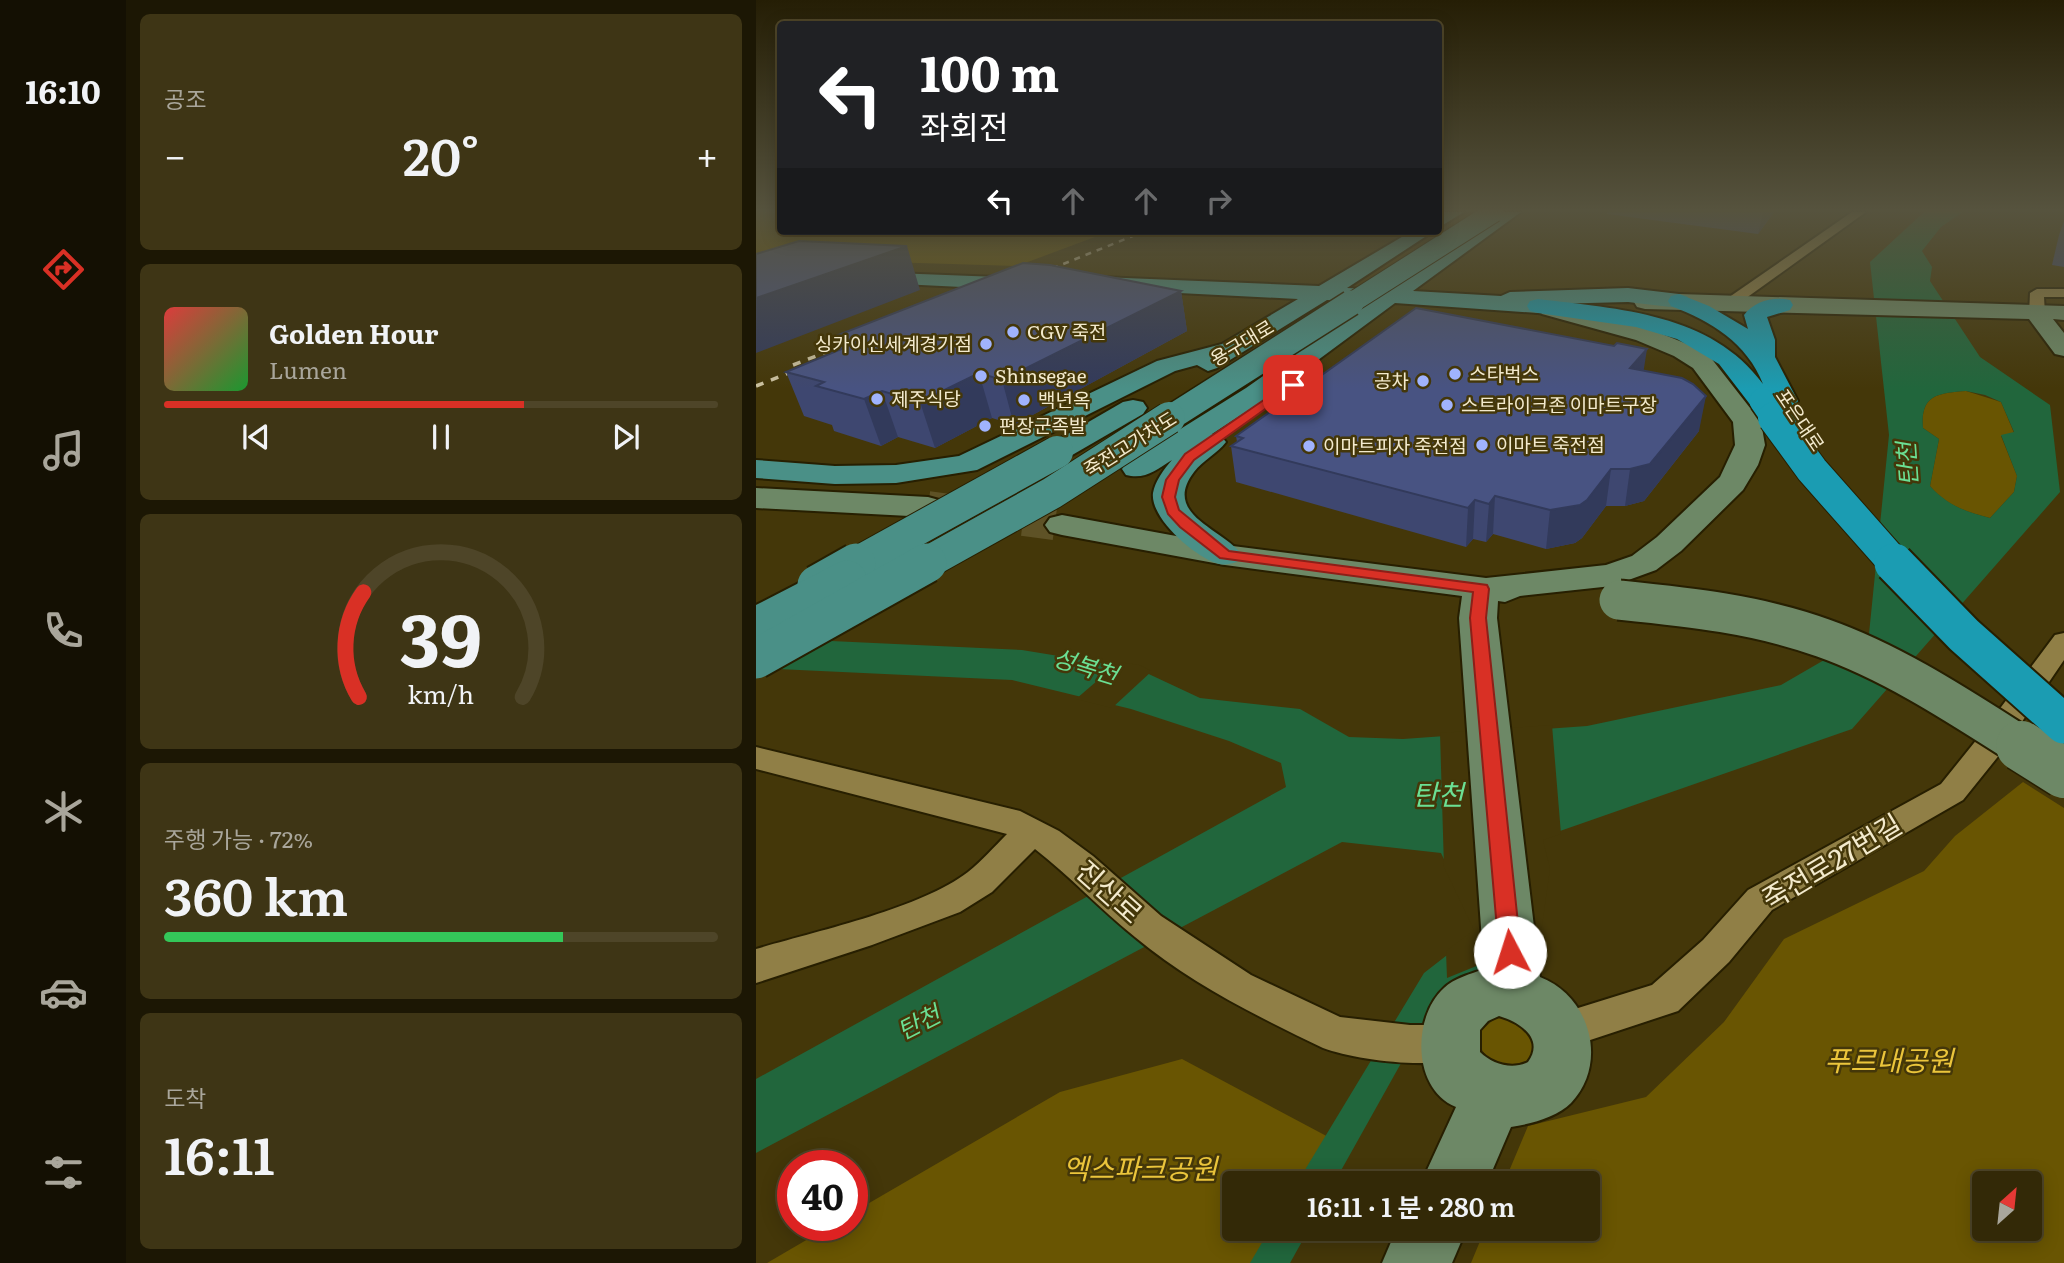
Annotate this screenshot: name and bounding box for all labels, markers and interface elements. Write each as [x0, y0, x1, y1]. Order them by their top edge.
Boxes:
text: 100 m [920, 34, 1059, 107]
icon: left [805, 49, 896, 140]
text: 16:10 [25, 66, 101, 114]
text: 공조 [164, 81, 206, 115]
text: 좌회전 [920, 101, 1008, 149]
text: 20° [403, 115, 479, 192]
text: − [164, 125, 186, 182]
text: + [696, 125, 718, 182]
icon: left [981, 182, 1019, 220]
icon: ahead [1054, 182, 1092, 220]
icon: ahead [1127, 182, 1165, 220]
icon: right [1200, 182, 1238, 220]
icon: directions [39, 245, 88, 294]
street label: 용구대로 [1204, 312, 1279, 372]
text: Golden Hour [269, 313, 438, 352]
place label: CGV 죽전 [1027, 317, 1106, 345]
marker: CGV 죽전 [1005, 324, 1021, 340]
place label: 싱카이신세계경기점 [815, 329, 972, 357]
marker: 싱카이신세계경기점 [978, 336, 994, 352]
text: Lumen [269, 352, 347, 386]
pin [1263, 355, 1323, 415]
place label: 스타벅스 [1469, 359, 1539, 387]
place label: Shinsegae [995, 361, 1087, 389]
icon: arrive [1274, 366, 1312, 404]
place label: 공차 [1374, 366, 1409, 394]
marker: 스타벅스 [1447, 366, 1463, 382]
marker: Shinsegae [973, 368, 989, 384]
marker: 공차 [1415, 373, 1431, 389]
street label: 포은대로 [1770, 383, 1832, 456]
place label: 제주식당 [891, 384, 961, 412]
place label: 백년옥 [1038, 385, 1090, 413]
place label: 스트라이크존 이마트구장 [1461, 390, 1657, 418]
marker: 제주식당 [869, 391, 885, 407]
marker: 백년옥 [1016, 392, 1032, 408]
marker: 스트라이크존 이마트구장 [1439, 397, 1455, 413]
street label: 죽전고가차도 [1078, 403, 1181, 483]
place label: 편장군족발 [999, 411, 1086, 439]
icon: previous [237, 418, 275, 456]
icon: pause [422, 418, 460, 456]
icon: next [607, 418, 645, 456]
marker: 편장군족발 [977, 418, 993, 434]
icon: music [39, 426, 88, 475]
place label: 이마트 죽전점 [1496, 430, 1605, 458]
place label: 이마트피자 죽전점 [1323, 431, 1467, 459]
marker: 이마트 죽전점 [1474, 437, 1490, 453]
marker: 이마트피자 죽전점 [1301, 438, 1317, 454]
water label: 탄천 [1886, 438, 1925, 487]
text: 39 [400, 582, 482, 690]
icon: phone [39, 606, 88, 655]
water label: 성복천 [1049, 638, 1125, 692]
text: km/h [408, 675, 474, 712]
water label: 탄천 [1412, 772, 1467, 814]
icon: climate [39, 787, 88, 836]
street label: 죽전로27번길 [1753, 802, 1909, 919]
text: 주행 가능 · 72% [164, 821, 313, 855]
street label: 진산로 [1068, 849, 1153, 932]
text: 360 km [164, 855, 348, 932]
position arrow [1473, 915, 1547, 989]
icon: car [39, 968, 88, 1017]
water label: 탄천 [890, 994, 948, 1046]
park label: 푸르내공원 [1825, 1038, 1956, 1080]
text: 도착 [164, 1080, 206, 1114]
text: 16:11 [164, 1114, 275, 1191]
park label: 엑스파크공원 [1063, 1146, 1220, 1188]
icon: filters [39, 1148, 88, 1197]
speed limit sign: 40 [777, 1150, 868, 1241]
north arrow [1972, 1171, 2042, 1241]
map controls [1972, 1171, 2042, 1241]
text: 16:11 · 1 분 · 280 m [1307, 1186, 1515, 1225]

